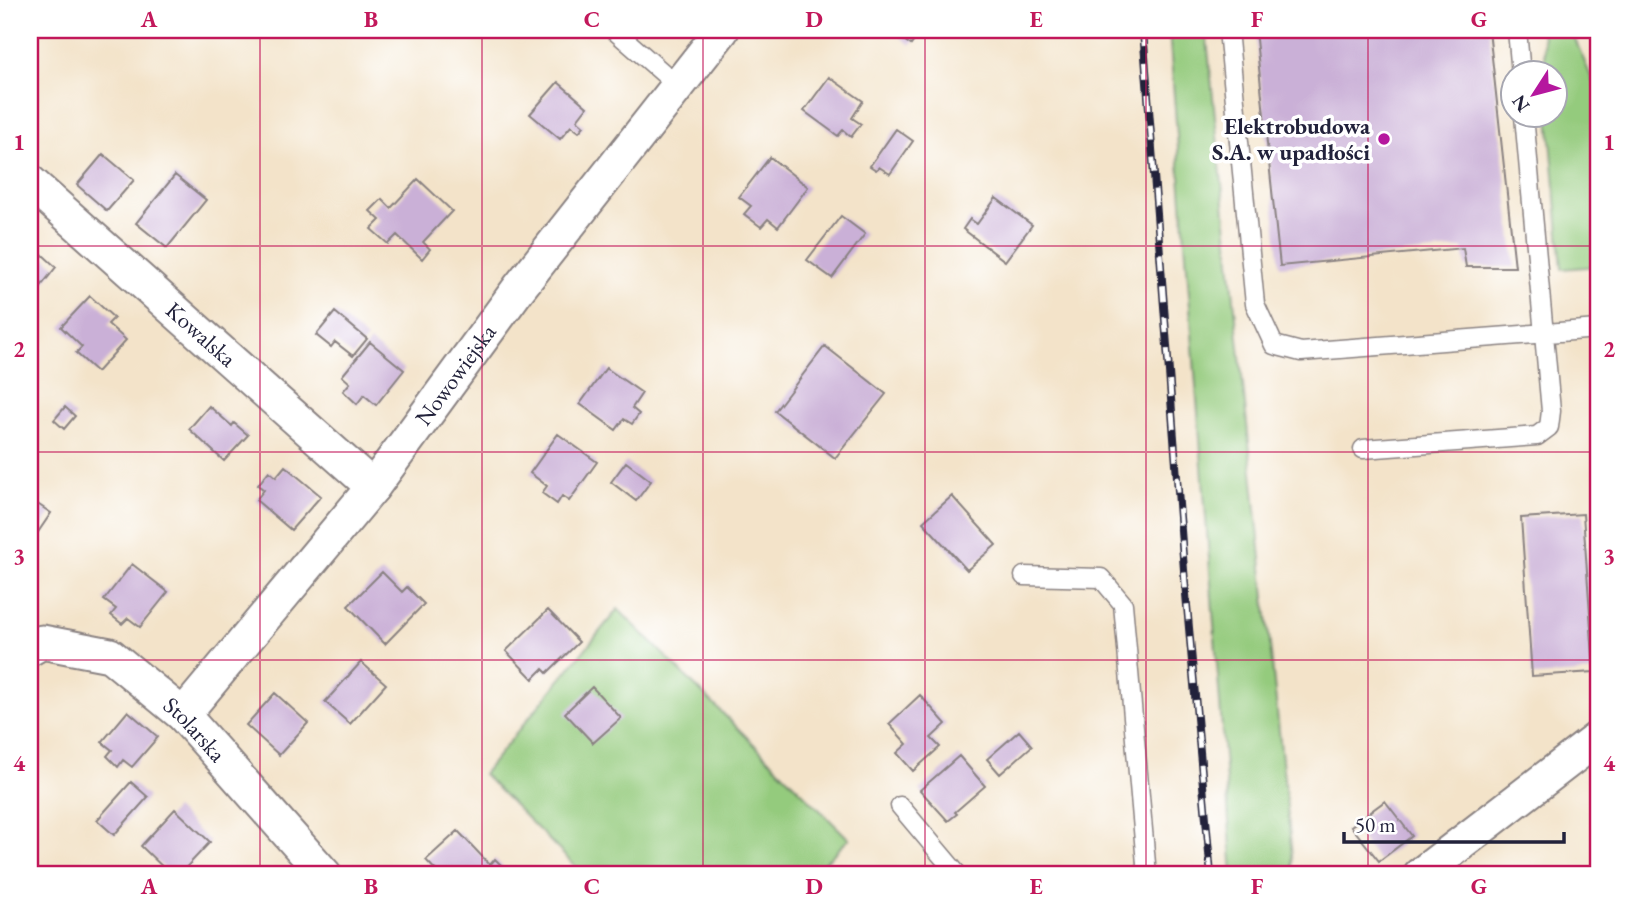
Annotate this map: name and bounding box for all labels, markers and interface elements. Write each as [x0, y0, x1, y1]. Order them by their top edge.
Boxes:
text: A [140, 4, 158, 34]
text: B [364, 4, 378, 34]
text: C [584, 4, 600, 34]
text: D [805, 4, 823, 34]
text: E [1029, 4, 1043, 34]
text: F [1251, 4, 1264, 34]
text: G [1471, 4, 1487, 34]
north arrow [1498, 60, 1568, 130]
text: N [1506, 90, 1535, 117]
place label: Elektrobudowa S.A. w upadłości [1212, 111, 1371, 167]
text: 1 [13, 127, 25, 157]
text: 1 [1603, 127, 1615, 157]
marker: Elektrobudowa S.A. w upadłości [1376, 131, 1392, 147]
street label: Kowalska [160, 295, 243, 374]
street label: Nowowiejska [408, 317, 503, 431]
text: 2 [13, 334, 25, 364]
text: 2 [1603, 334, 1615, 364]
text: 3 [13, 541, 25, 571]
text: 3 [1603, 541, 1615, 571]
street label: Stolarska [157, 690, 233, 769]
text: 4 [13, 748, 26, 778]
text: 4 [1603, 748, 1616, 778]
scale bar [1344, 800, 1565, 844]
text: 50 m [1355, 811, 1396, 838]
text: A [140, 871, 158, 901]
text: B [364, 871, 378, 901]
text: C [584, 871, 600, 901]
text: D [805, 871, 823, 901]
text: E [1029, 871, 1043, 901]
text: F [1251, 871, 1264, 901]
text: G [1471, 871, 1487, 901]

